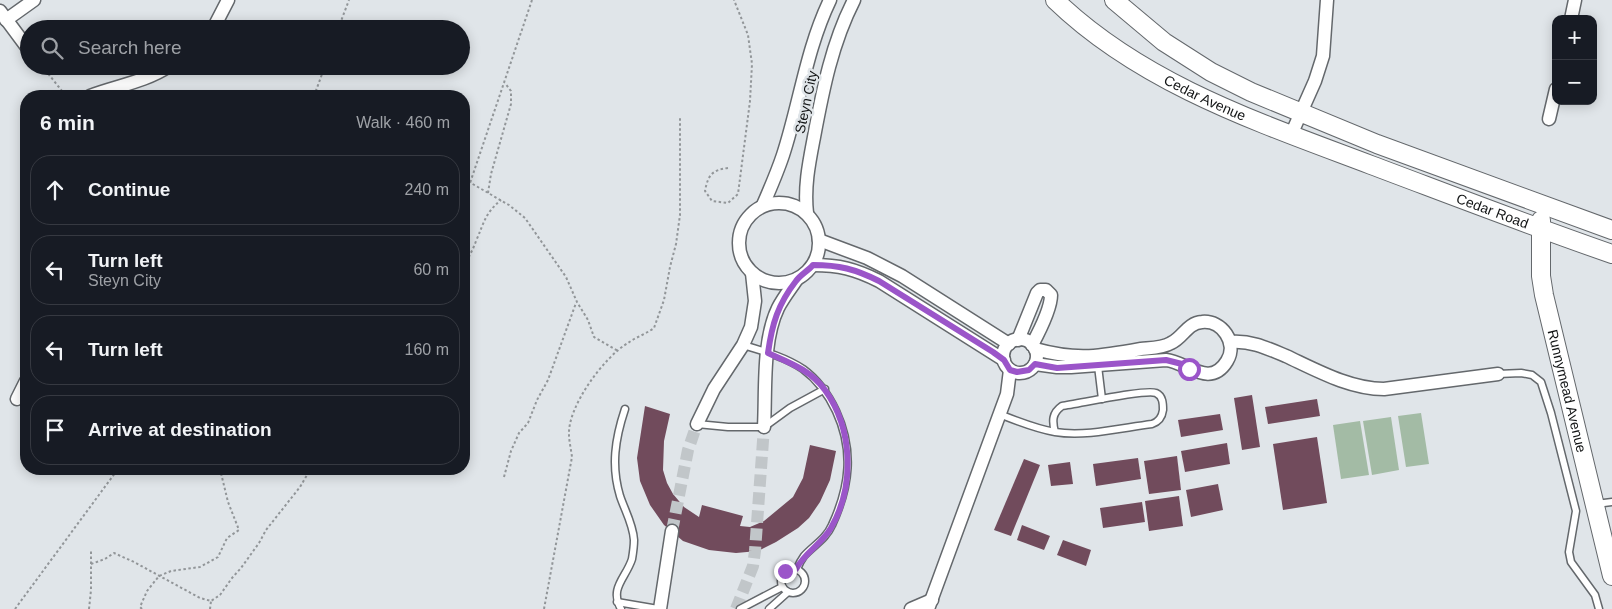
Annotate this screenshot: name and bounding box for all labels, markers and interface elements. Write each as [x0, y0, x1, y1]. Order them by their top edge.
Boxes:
map controls [1552, 15, 1597, 105]
button: + [1552, 15, 1597, 60]
search box [20, 20, 470, 75]
icon: search [38, 34, 66, 62]
text: Search here [78, 37, 182, 58]
button: − [1552, 60, 1597, 105]
street label: Steyn City [792, 69, 820, 135]
street label: Cedar Avenue [1161, 72, 1248, 124]
text: 6 min [40, 111, 95, 134]
text: Walk · 460 m [356, 114, 450, 131]
icon: ahead [41, 176, 69, 204]
text: Continue [88, 179, 170, 200]
text: 240 m [405, 181, 449, 198]
street label: Cedar Road [1454, 190, 1531, 231]
text: Turn left [88, 250, 163, 271]
icon: left [41, 256, 69, 284]
text: 60 m [413, 261, 449, 278]
text: Steyn City [88, 272, 161, 289]
street label: Runnymead Avenue [1545, 328, 1590, 454]
icon: left [41, 336, 69, 364]
text: Turn left [88, 339, 163, 360]
text: 160 m [405, 341, 449, 358]
route start [1178, 358, 1201, 381]
icon: arrive [41, 416, 69, 444]
text: Arrive at destination [88, 419, 272, 440]
route end [774, 560, 797, 583]

